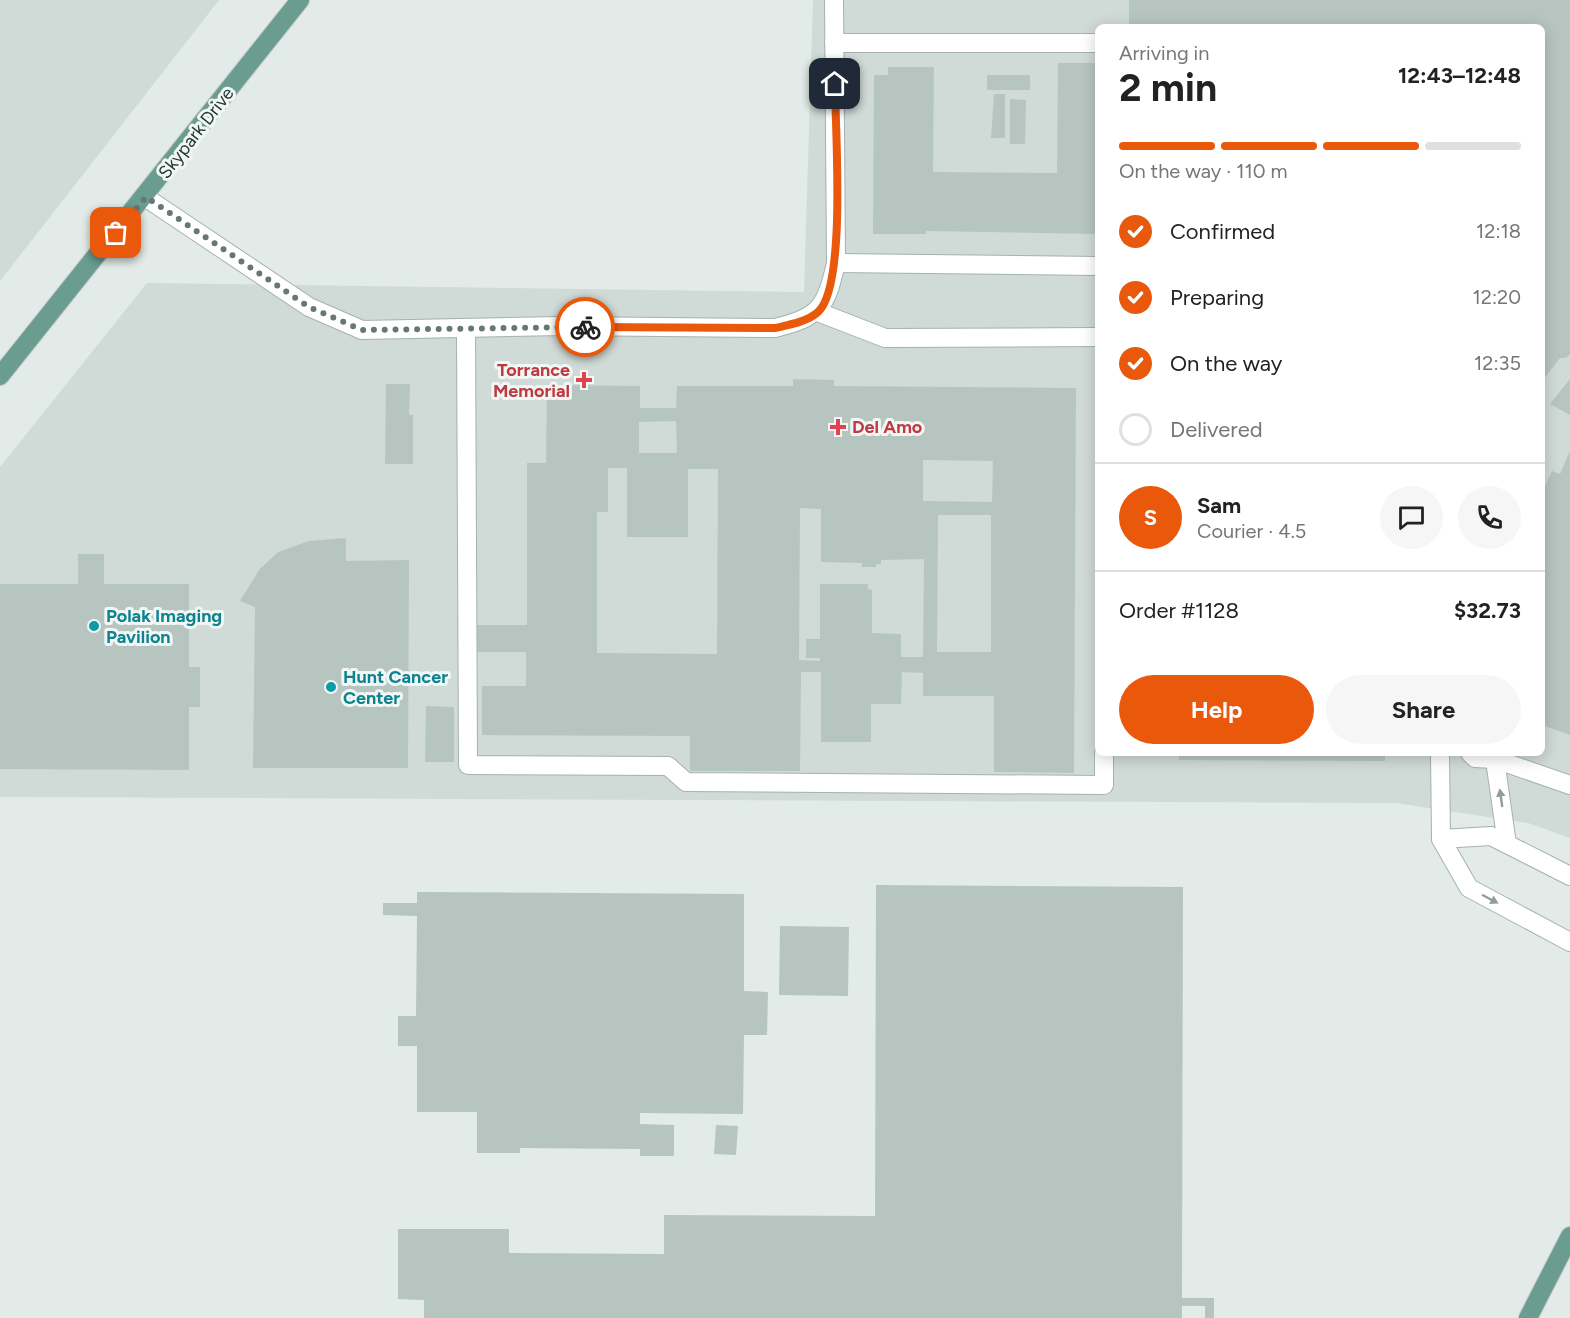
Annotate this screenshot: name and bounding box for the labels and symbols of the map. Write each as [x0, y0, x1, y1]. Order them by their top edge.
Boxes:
pin [809, 58, 860, 109]
street label: Skypark Drive [153, 83, 239, 183]
pin [90, 207, 141, 258]
courier [555, 297, 615, 357]
place label: Torrance Memorial [493, 359, 570, 402]
marker: Torrance Memorial [575, 371, 593, 389]
place label: Del Amo [852, 416, 922, 438]
marker: Del Amo [829, 418, 847, 436]
place label: Polak Imaging Pavilion [106, 605, 222, 648]
marker: Polak Imaging Pavilion [87, 619, 101, 633]
place label: Hunt Cancer Center [343, 666, 448, 709]
marker: Hunt Cancer Center [324, 680, 338, 694]
one-way arrow [1496, 789, 1505, 808]
one-way arrow [1482, 894, 1499, 904]

